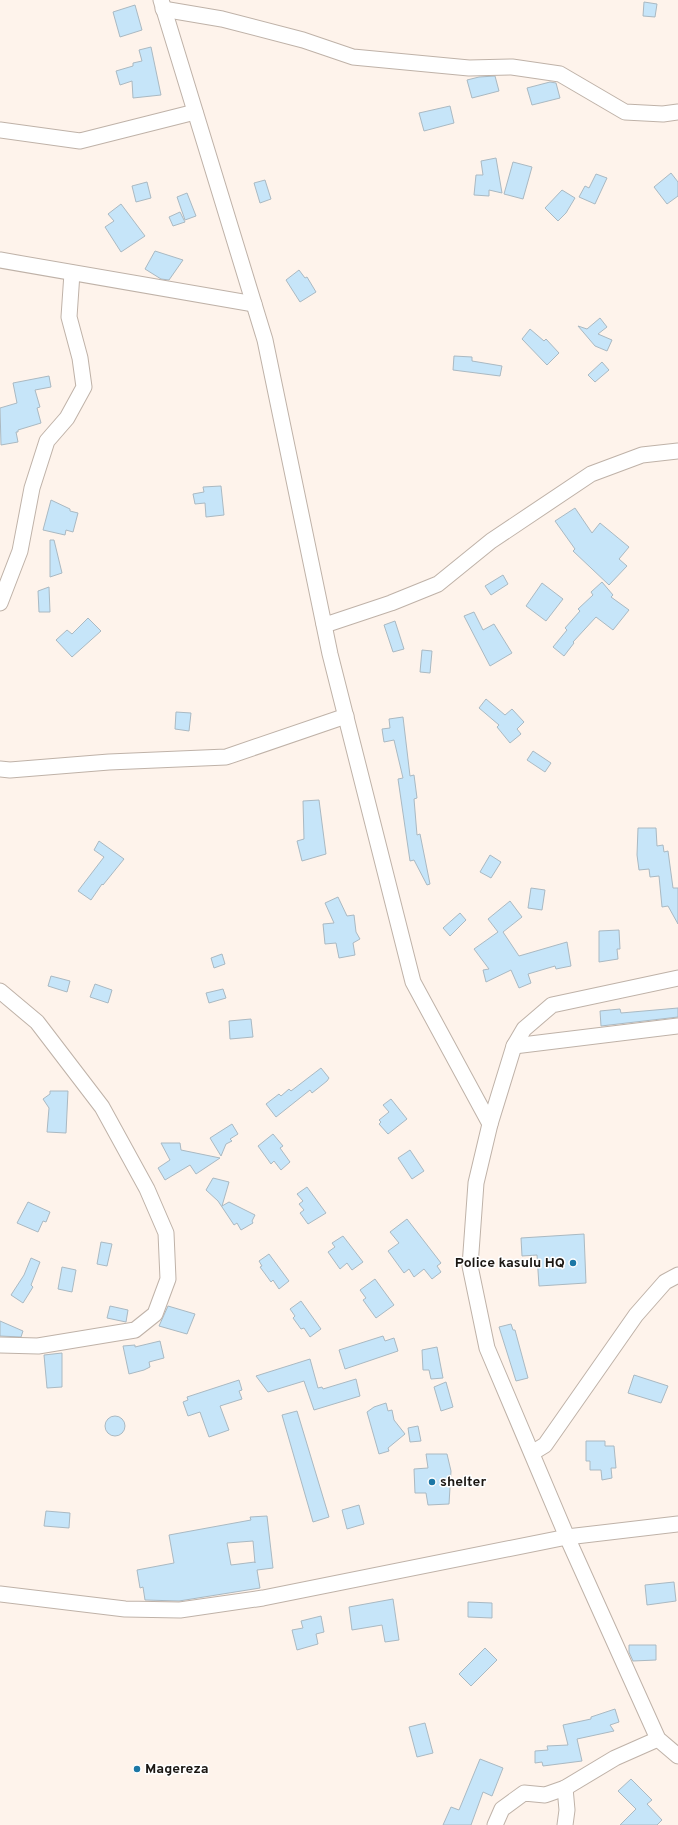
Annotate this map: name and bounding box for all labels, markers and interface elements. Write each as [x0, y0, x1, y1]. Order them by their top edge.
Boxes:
place label: Police kasulu HQ [455, 1255, 565, 1272]
marker: Police kasulu HQ [568, 1258, 578, 1268]
place label: shelter [440, 1474, 486, 1491]
marker: shelter [427, 1477, 437, 1487]
place label: Magereza [145, 1761, 209, 1778]
marker: Magereza [132, 1764, 142, 1774]

